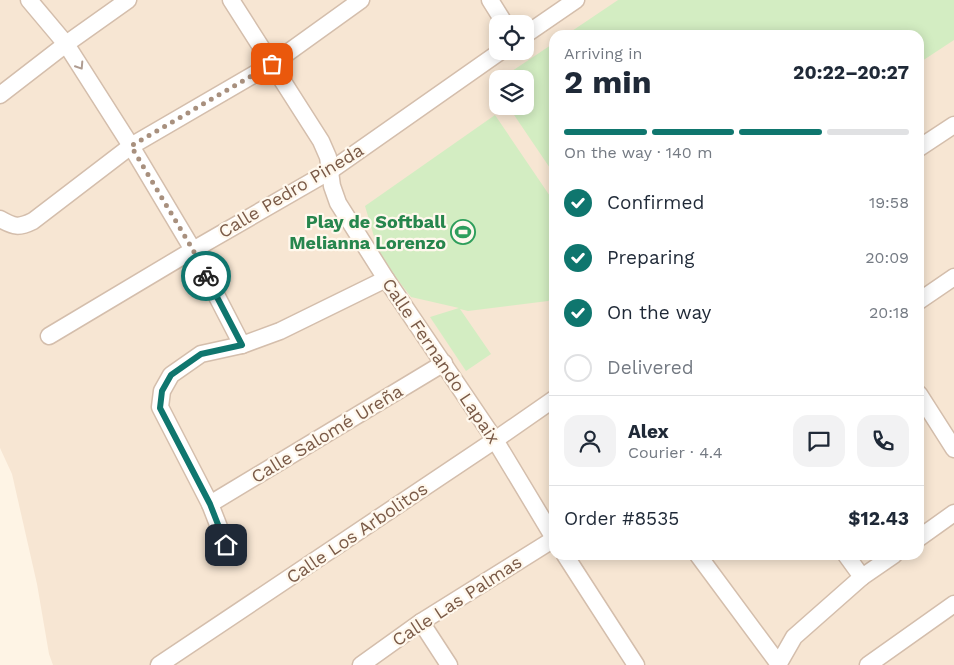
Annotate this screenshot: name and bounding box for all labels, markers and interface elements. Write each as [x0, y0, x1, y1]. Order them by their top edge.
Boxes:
map controls [489, 15, 534, 115]
button: locate [489, 15, 534, 60]
pin [251, 43, 293, 85]
text: Arriving in [564, 44, 642, 63]
icon: bag [258, 50, 286, 78]
one-way arrow [74, 61, 84, 70]
text: 20:22–20:27 [793, 61, 909, 84]
text: 2 min [564, 63, 652, 101]
button: layers [489, 70, 534, 115]
street label: Calle Pedro Pineda [214, 139, 367, 242]
text: On the way · 140 m [564, 143, 712, 162]
icon: check [564, 189, 592, 217]
text: Confirmed [607, 191, 704, 214]
text: 19:58 [869, 193, 909, 212]
place label: Play de Softball Melianna Lorenzo [289, 211, 446, 253]
sports icon: Play de Softball Melianna Lorenzo [450, 219, 476, 245]
icon: check [564, 244, 592, 272]
text: Preparing [607, 246, 694, 269]
text: 20:09 [865, 248, 909, 267]
courier [181, 251, 231, 301]
icon: bike [192, 262, 220, 290]
street label: Calle Fernando Lapaix [378, 274, 505, 448]
icon: check [564, 299, 592, 327]
text: On the way [607, 301, 711, 324]
text: 20:18 [869, 303, 909, 322]
text: Delivered [607, 356, 694, 379]
street label: Calle Salomé Ureña [247, 380, 406, 487]
button: person [564, 415, 616, 467]
button: chat [793, 415, 845, 467]
button: phone [857, 415, 909, 467]
text: Alex [628, 420, 669, 443]
text: Courier · 4.4 [628, 443, 723, 462]
street label: Calle Los Arbolitos [282, 478, 431, 588]
text: Order #8535 [564, 507, 679, 530]
text: $12.43 [848, 507, 909, 530]
pin [205, 524, 247, 566]
icon: home [212, 531, 240, 559]
street label: Calle Las Palmas [388, 551, 525, 650]

